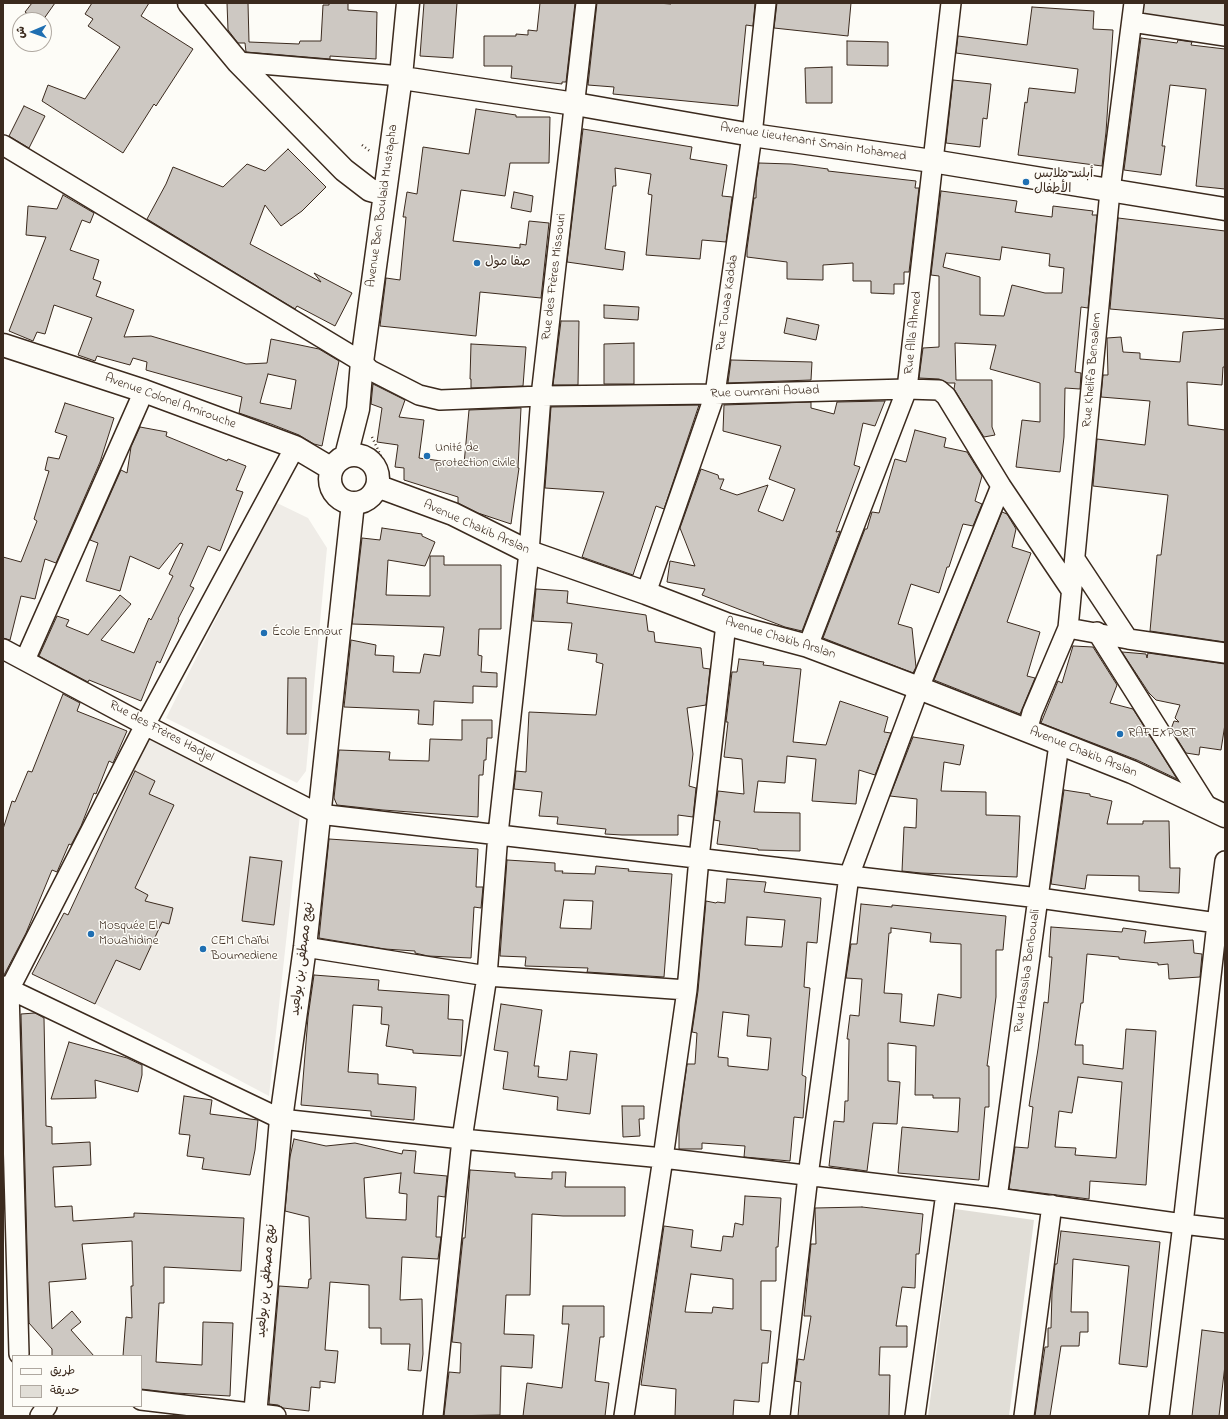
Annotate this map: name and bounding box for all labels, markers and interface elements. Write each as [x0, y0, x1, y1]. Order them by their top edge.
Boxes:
north arrow [12, 12, 52, 52]
text: ش [13, 26, 29, 39]
street label: Avenue Lieutenant Smain Mohamed [719, 121, 907, 165]
street label: Avenue Ben Boulaid Mustapha [364, 123, 402, 289]
place label: أبلند ملابس اﻷطفال [1034, 167, 1093, 198]
marker: أبلند ملابس اﻷطفال [1021, 177, 1031, 187]
street label: Rue des Frères Missouri [539, 213, 571, 341]
street label: Rue Touaa Kadda [714, 254, 742, 352]
place label: صفا مول [485, 255, 531, 271]
marker: صفا مول [472, 258, 482, 268]
street label: Rue Alla Ahmed [902, 291, 926, 375]
street label: Rue Khelifa Bensalem [1080, 312, 1106, 428]
street label: Avenue Colonel Amirouche [102, 371, 238, 433]
street label: Rue Oumrani Aouad [710, 383, 820, 403]
place label: Unité de protection civile [435, 441, 515, 472]
marker: Unité de protection civile [422, 451, 432, 461]
street label: Avenue Chakib Arslan [420, 498, 532, 558]
street label: Avenue Chakib Arslan [723, 615, 837, 663]
place label: École Ennour [272, 625, 342, 641]
marker: École Ennour [259, 628, 269, 638]
street label: Rue des Frères Hadjel [106, 698, 216, 766]
street label: Avenue Chakib Arslan [1027, 724, 1139, 782]
place label: RAFEXPORT [1128, 726, 1196, 742]
marker: RAFEXPORT [1115, 729, 1125, 739]
street label: نهج مصطفى بن بولعيد [288, 901, 318, 1017]
street label: Rue Hassiba Benbouali [1012, 908, 1044, 1034]
place label: Mosquée El Mouahidine [99, 919, 158, 950]
marker: Mosquée El Mouahidine [86, 929, 96, 939]
place label: CEM Chaïbi Boumediene [211, 934, 278, 965]
marker: CEM Chaïbi Boumediene [198, 944, 208, 954]
street label: نهج مصطفى بن بولعيد [254, 1223, 280, 1339]
legend [12, 1355, 142, 1407]
text: طريق [50, 1362, 75, 1380]
text: حديقة [50, 1382, 79, 1400]

